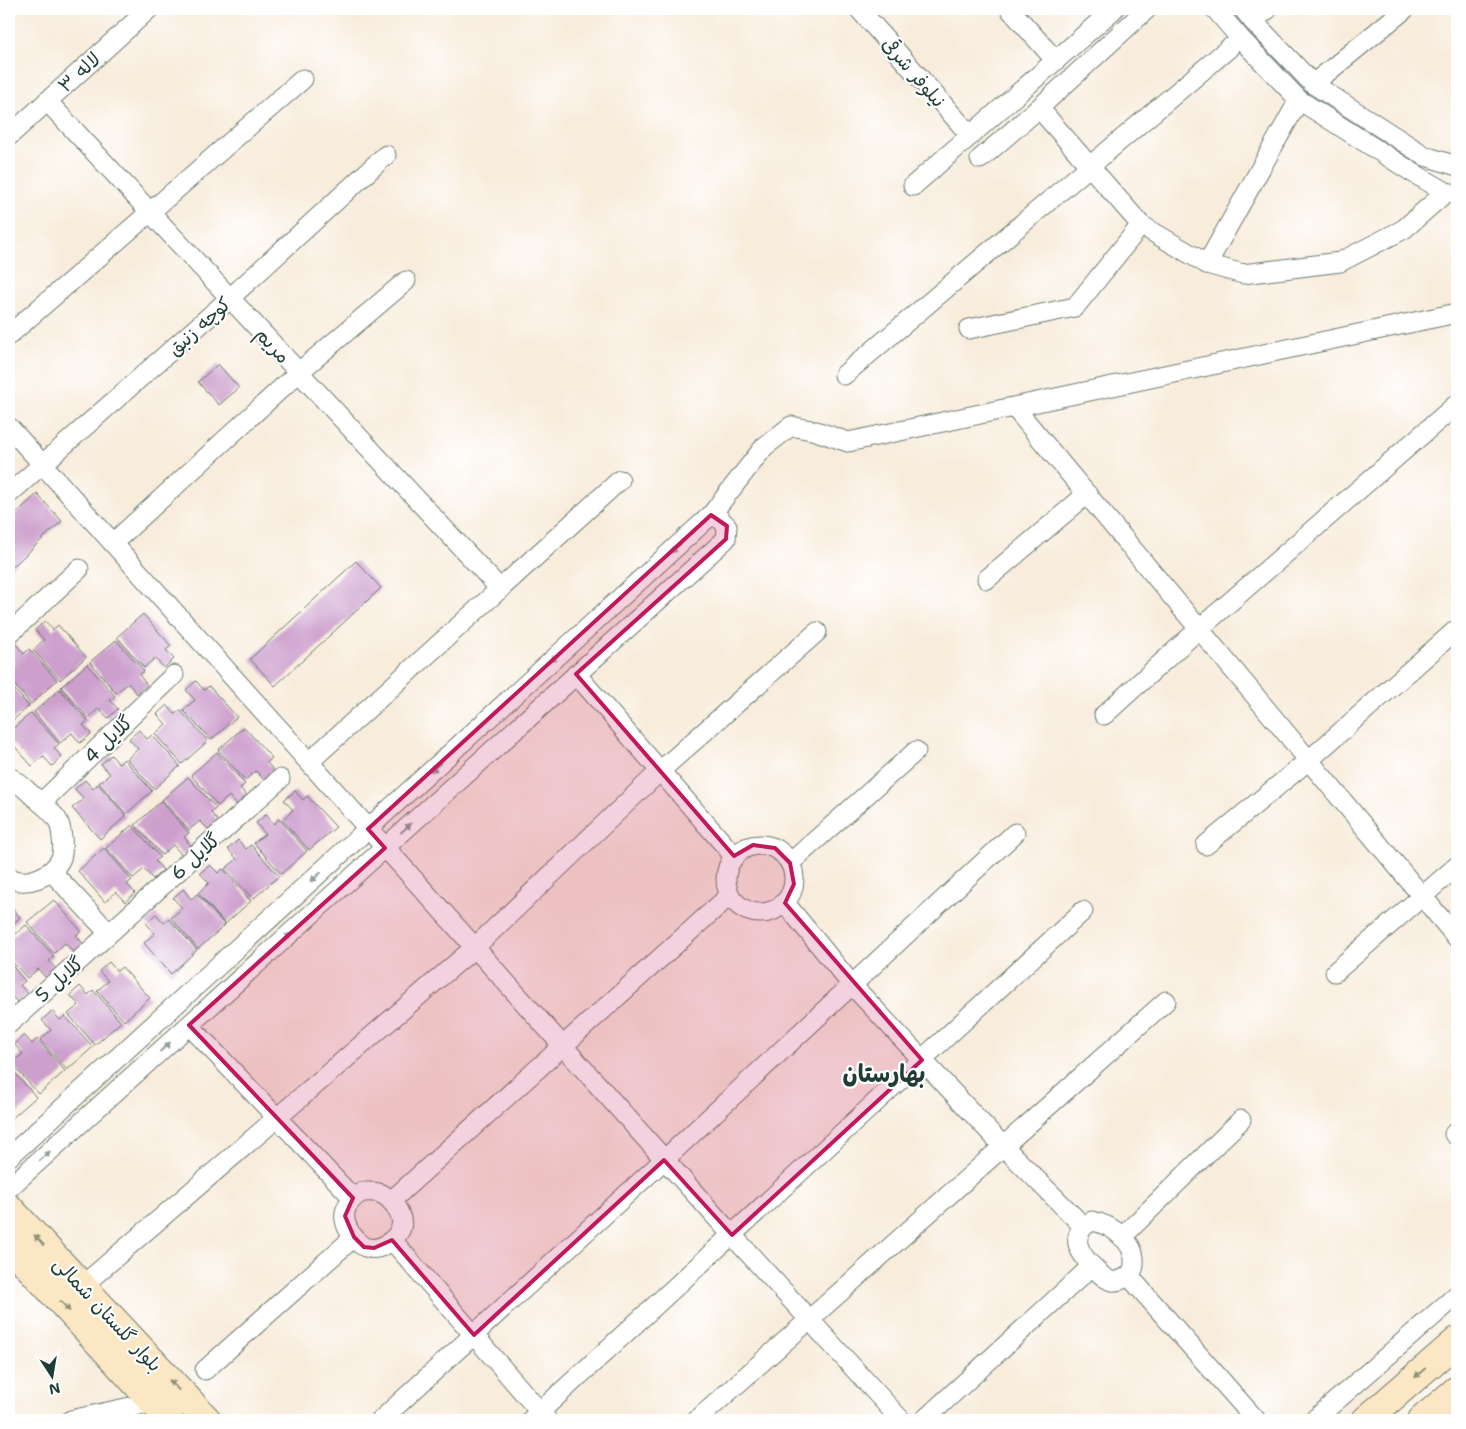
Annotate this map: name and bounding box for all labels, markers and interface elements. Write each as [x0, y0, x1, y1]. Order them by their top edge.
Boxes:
street label: نیلوفر شرقی [876, 32, 951, 113]
street label: لاله ۳ [53, 47, 106, 98]
street label: کوچه زنبق [162, 291, 236, 361]
street label: مریم [248, 322, 295, 370]
one-way arrow [670, 542, 682, 554]
one-way arrow [550, 651, 562, 663]
street label: گلایل 4 [78, 710, 138, 769]
one-way arrow [430, 761, 442, 773]
one-way arrow [400, 823, 413, 834]
street label: گلایل 6 [165, 827, 226, 885]
one-way arrow [310, 871, 322, 883]
one-way arrow [279, 932, 292, 943]
street label: گلایل 5 [30, 951, 89, 1008]
one-way arrow [159, 1041, 171, 1053]
district label: بهارستان [842, 1058, 926, 1090]
one-way arrow [38, 1150, 50, 1162]
one-way arrow [33, 1235, 45, 1247]
street label: بلوار گلستان شمالی [48, 1252, 167, 1377]
one-way arrow [59, 1300, 71, 1312]
north arrow [28, 1352, 78, 1402]
one-way arrow [1415, 1367, 1427, 1379]
text: N [47, 1379, 62, 1399]
one-way arrow [168, 1379, 180, 1391]

